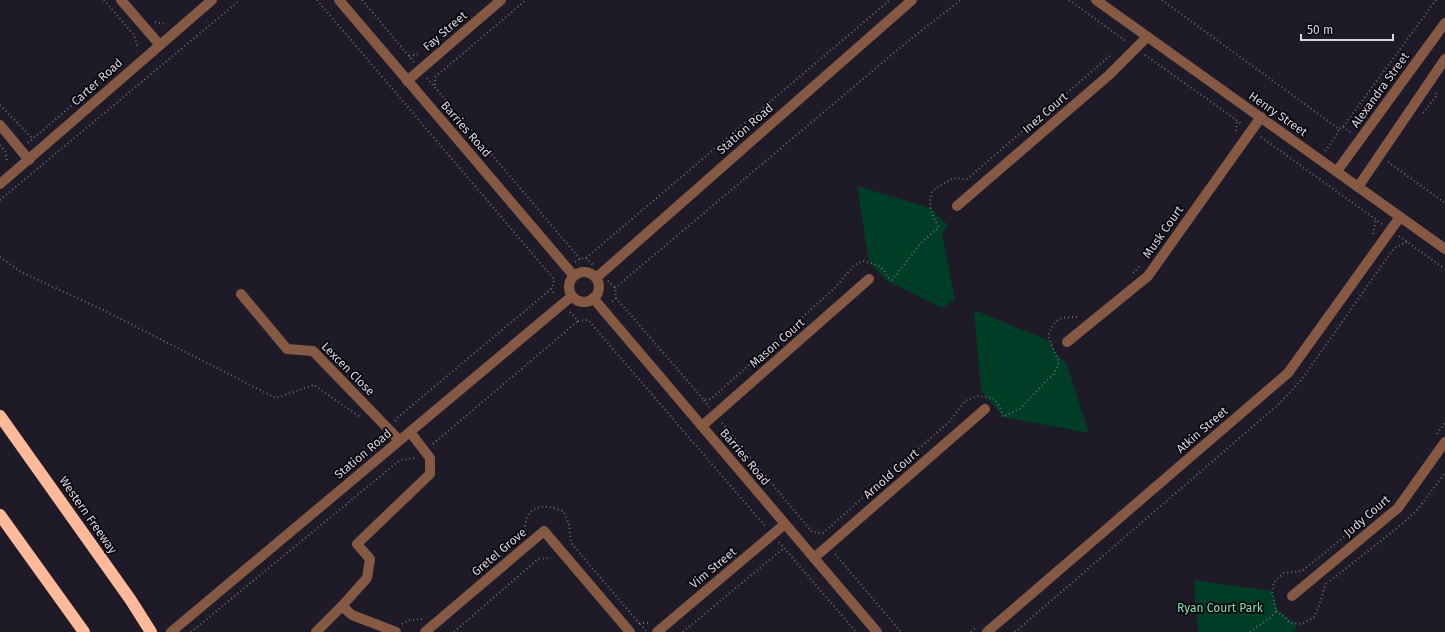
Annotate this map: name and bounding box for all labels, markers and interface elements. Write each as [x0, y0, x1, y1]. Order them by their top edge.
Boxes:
street label: Fay Street [420, 8, 470, 54]
scale bar [1301, 16, 1393, 42]
text: 50 m [1307, 23, 1333, 37]
street label: Alexandra Street [1348, 49, 1412, 130]
street label: Carter Road [69, 55, 125, 109]
street label: Inez Court [1020, 89, 1071, 136]
street label: Henry Street [1246, 89, 1310, 140]
street label: Barries Road [438, 98, 494, 160]
street label: Station Road [714, 101, 776, 157]
street label: Musk Court [1140, 203, 1187, 261]
street label: Mason Court [747, 315, 808, 371]
street label: Lexcen Close [319, 340, 377, 398]
street label: Atkin Street [1173, 403, 1231, 456]
street label: Station Road [332, 426, 394, 482]
street label: Barries Road [717, 426, 773, 488]
street label: Arnold Court [860, 446, 922, 502]
street label: Western Freeway [56, 474, 120, 556]
street label: Judy Court [1341, 492, 1393, 540]
street label: Gretel Grove [469, 525, 529, 579]
street label: Vim Street [687, 544, 739, 591]
park label: Ryan Court Park [1177, 601, 1264, 615]

